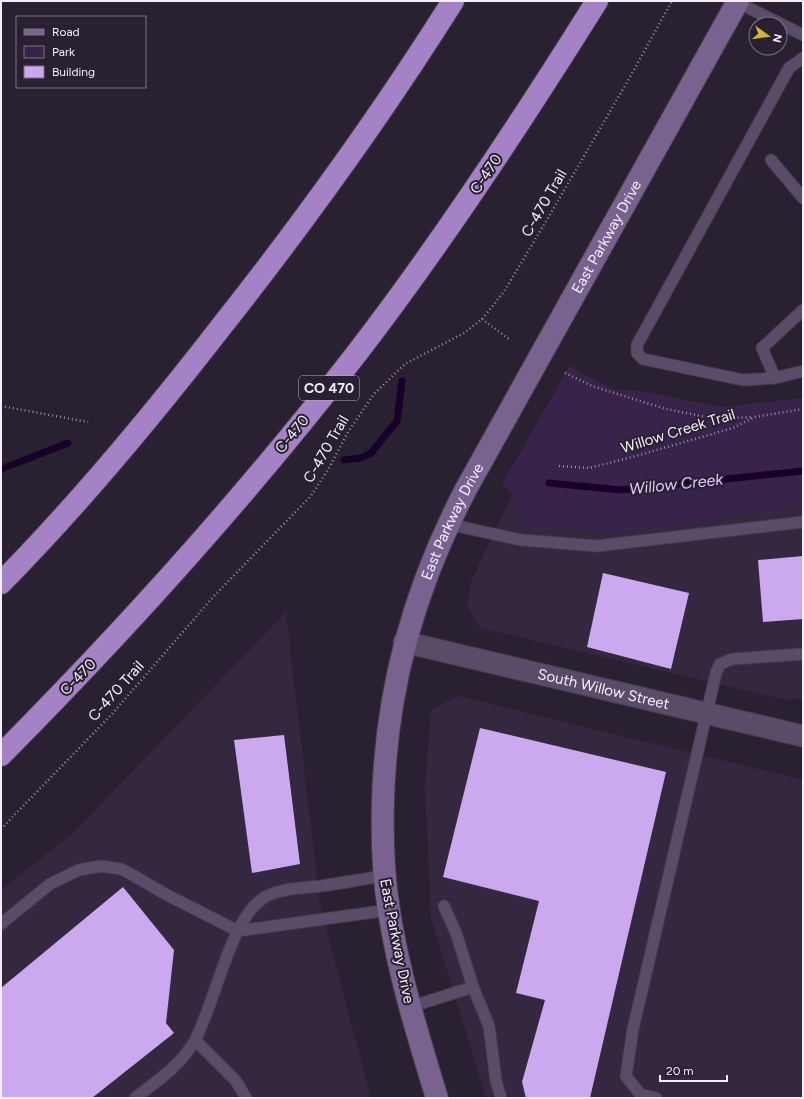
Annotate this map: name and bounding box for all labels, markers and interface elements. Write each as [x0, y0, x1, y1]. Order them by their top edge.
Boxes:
legend [16, 16, 146, 88]
north arrow [748, 16, 788, 56]
text: Road [52, 25, 80, 39]
text: N [770, 33, 785, 44]
text: Park [52, 45, 75, 59]
text: Building [52, 65, 95, 79]
street label: C-470 [466, 151, 506, 197]
street label: C-470 Trail [517, 166, 571, 240]
street label: East Parkway Drive [568, 177, 645, 297]
road number: CO 470 [299, 376, 359, 400]
street label: Willow Creek Trail [619, 405, 737, 457]
street label: C-470 [271, 411, 313, 457]
street label: C-470 Trail [299, 412, 353, 486]
street label: East Parkway Drive [417, 460, 488, 582]
water label: Willow Creek [628, 470, 725, 498]
street label: C-470 [56, 655, 100, 699]
street label: C-470 Trail [84, 657, 148, 725]
street label: South Willow Street [536, 665, 671, 713]
street label: East Parkway Drive [376, 877, 418, 1005]
scale bar [660, 1057, 727, 1083]
text: 20 m [666, 1064, 694, 1078]

